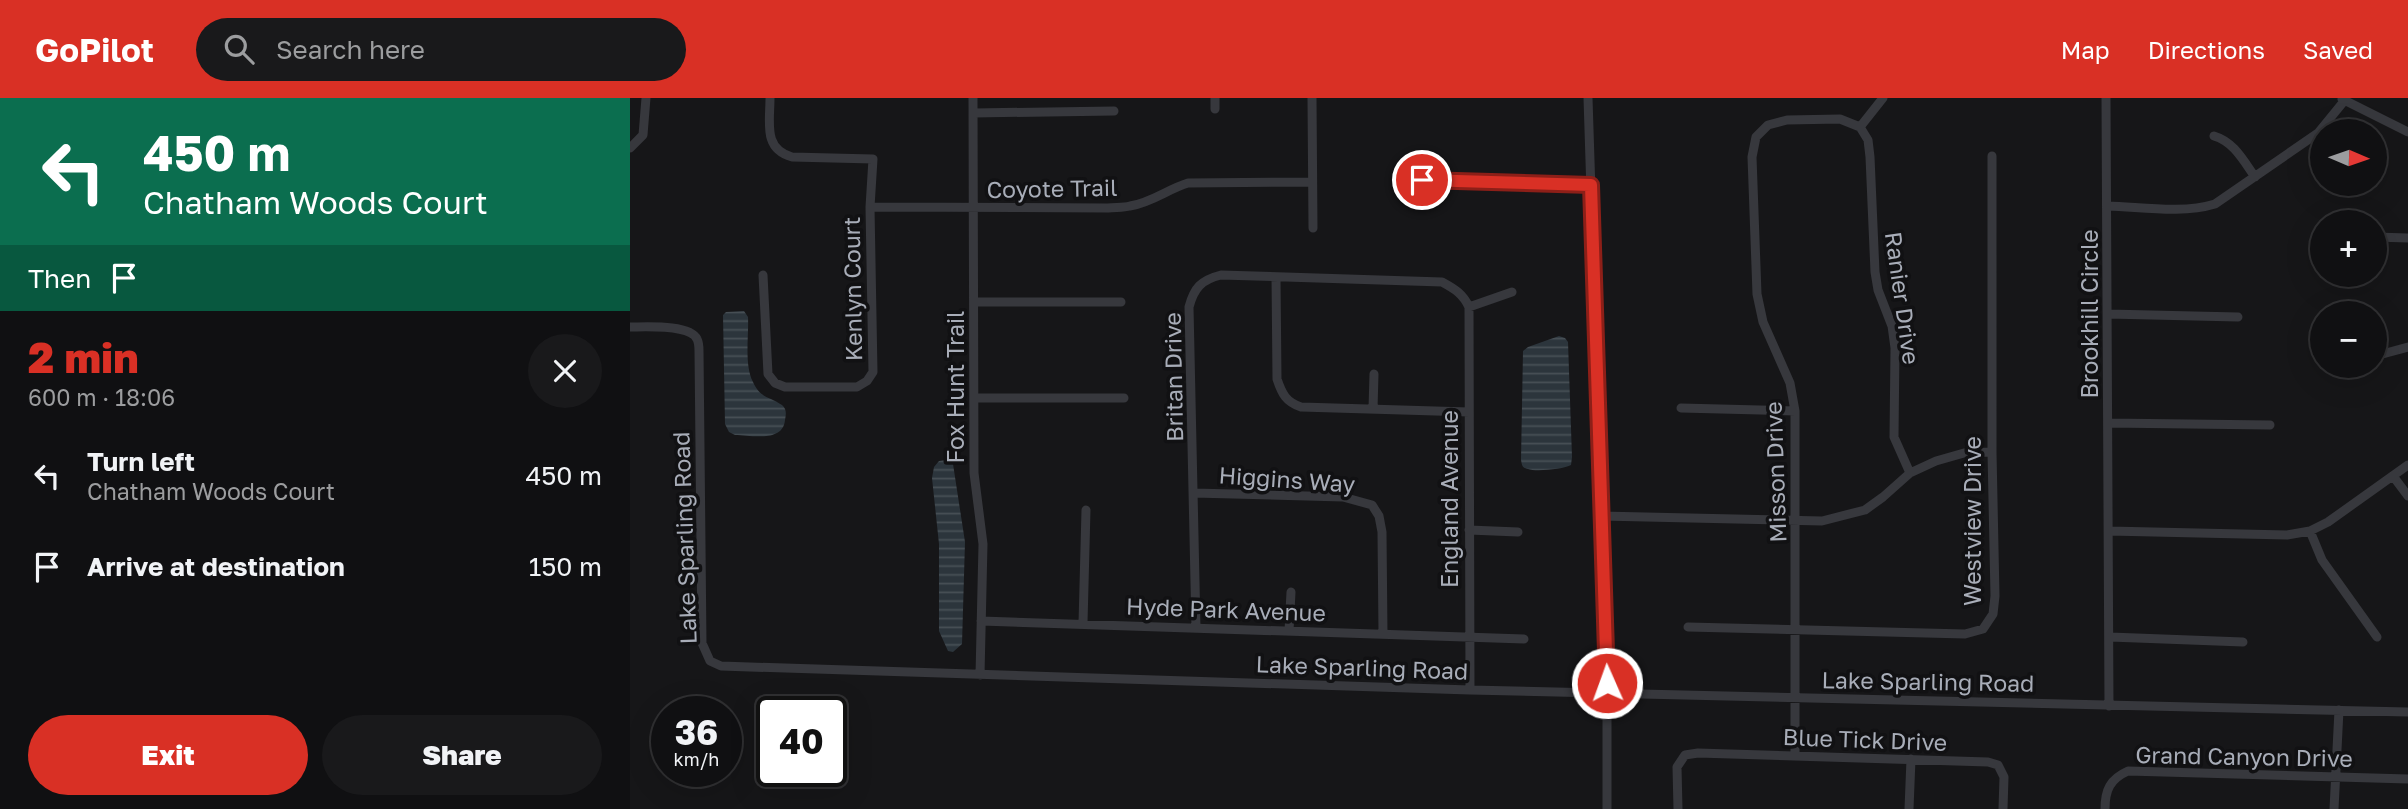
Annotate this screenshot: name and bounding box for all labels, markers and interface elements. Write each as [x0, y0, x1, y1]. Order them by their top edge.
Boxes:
search box [196, 18, 686, 81]
text: GoPilot [35, 30, 154, 69]
icon: search [220, 30, 258, 68]
text: Search here [276, 34, 425, 65]
text: Map [2061, 35, 2110, 64]
text: Directions [2148, 35, 2265, 64]
text: Saved [2303, 35, 2373, 64]
north arrow [2310, 119, 2387, 196]
map controls [2310, 119, 2387, 378]
text: 450 m [143, 123, 291, 182]
icon: left [28, 126, 119, 217]
pin [1392, 150, 1452, 210]
icon: arrive [1403, 161, 1441, 199]
street label: Coyote Trail [986, 173, 1118, 203]
text: Chatham Woods Court [143, 183, 488, 221]
button: + [2310, 210, 2387, 287]
street label: Kenlyn Court [837, 216, 867, 362]
street label: Brookhill Circle [2075, 229, 2103, 399]
street label: Ranier Drive [1880, 230, 1926, 366]
icon: arrive [105, 259, 143, 297]
text: Then [28, 263, 91, 294]
button: − [2310, 301, 2387, 378]
street label: Fox Hunt Trail [941, 311, 969, 463]
street label: Britan Drive [1158, 312, 1188, 442]
text: 2 min [28, 332, 139, 382]
button: close [528, 334, 602, 408]
text: 600 m · 18:06 [28, 383, 175, 411]
street label: Misson Drive [1759, 401, 1791, 543]
street label: England Avenue [1435, 410, 1463, 588]
street label: Lake Sparling Road [666, 431, 702, 645]
street label: Westview Drive [1958, 436, 1986, 606]
text: Turn left [87, 446, 195, 477]
icon: left [28, 457, 66, 495]
text: 450 m [525, 460, 602, 491]
street label: Higgins Way [1218, 460, 1356, 498]
text: Chatham Woods Court [87, 477, 335, 505]
icon: arrive [28, 548, 66, 586]
text: Arrive at destination [87, 551, 345, 582]
text: 150 m [529, 551, 602, 582]
street label: Hyde Park Avenue [1126, 592, 1326, 626]
position arrow [1570, 646, 1644, 720]
street label: Lake Sparling Road [1255, 649, 1469, 685]
street label: Lake Sparling Road [1821, 665, 2035, 697]
speed limit sign: 40 [756, 696, 847, 787]
text: 36 [675, 711, 718, 753]
button: Exit [28, 715, 308, 795]
button: Share [322, 715, 602, 795]
street label: Blue Tick Drive [1782, 722, 1948, 756]
street label: Grand Canyon Drive [2135, 740, 2353, 772]
text: km/h [674, 748, 719, 770]

